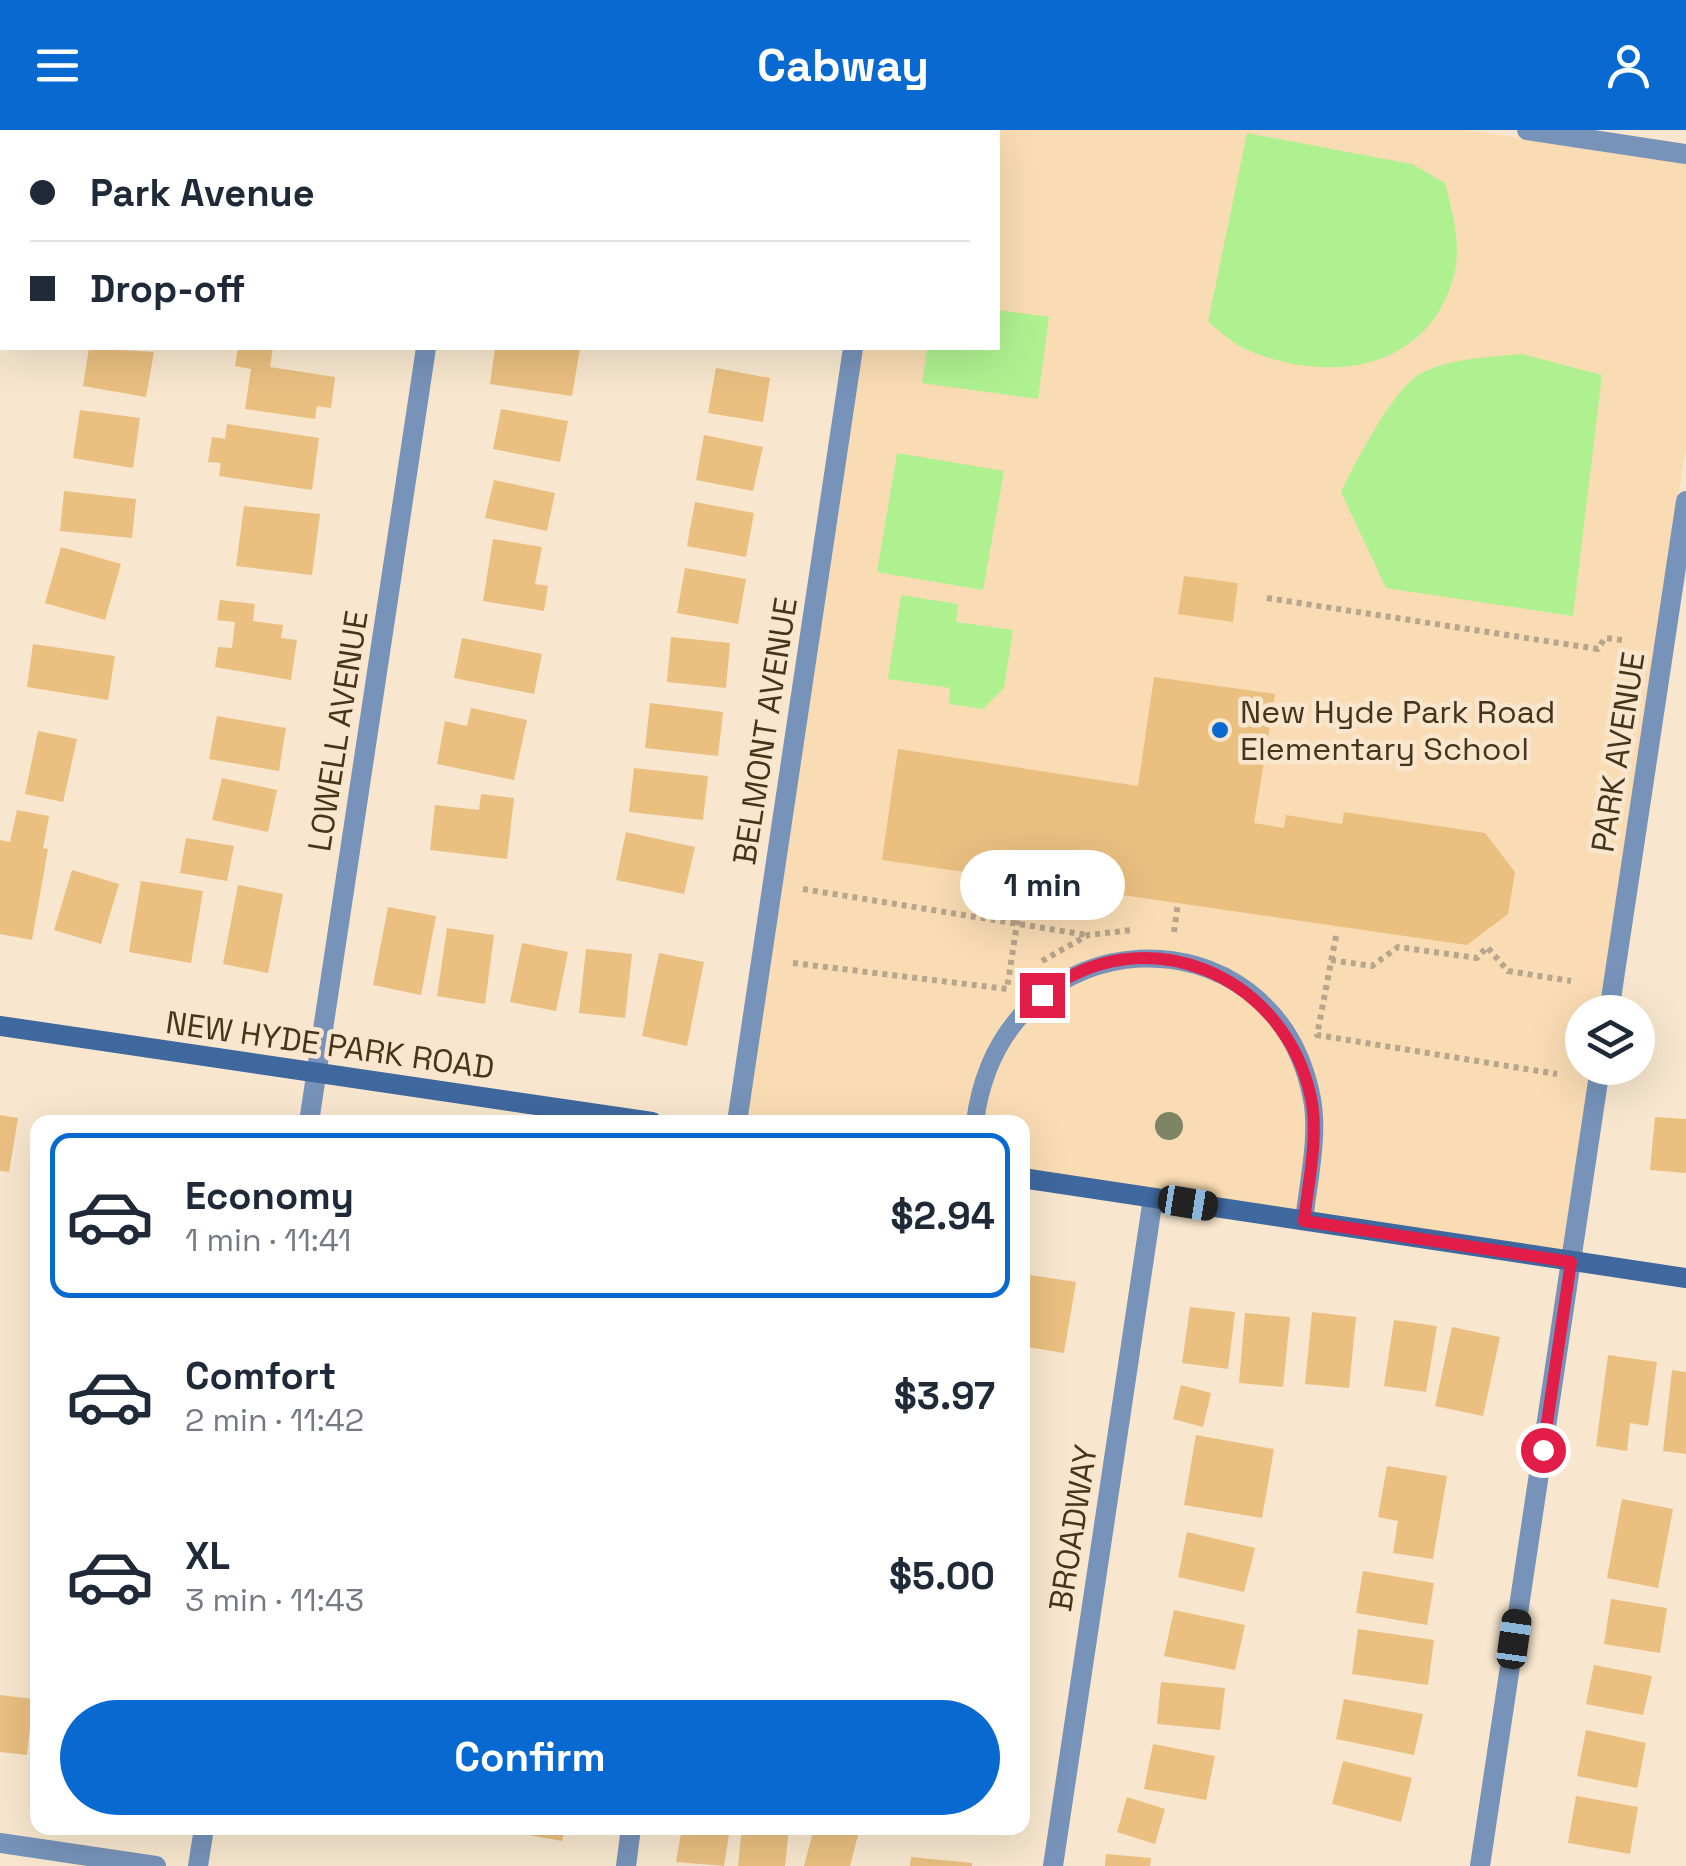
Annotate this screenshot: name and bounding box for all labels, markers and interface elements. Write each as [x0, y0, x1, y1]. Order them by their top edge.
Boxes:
text: Cabway [757, 37, 929, 94]
icon: menu [30, 38, 85, 93]
icon: person [1601, 38, 1656, 93]
text: Park Avenue [90, 169, 315, 217]
text: Drop-off [90, 265, 245, 313]
street label: BELMONT AVENUE [724, 595, 806, 867]
street label: LOWELL AVENUE [299, 608, 377, 854]
street label: PARK AVENUE [1582, 649, 1654, 855]
place label: New Hyde Park Road Elementary School [1240, 692, 1555, 769]
marker: New Hyde Park Road Elementary School [1209, 719, 1231, 741]
callout: 1 min [960, 850, 1124, 920]
text: 1 min [1003, 865, 1082, 905]
route end [1020, 973, 1065, 1018]
map controls [1565, 995, 1655, 1085]
button: layers [1565, 995, 1655, 1085]
street label: NEW HYDE PARK ROAD [163, 1002, 497, 1088]
icon: car [65, 1171, 155, 1261]
text: Economy [185, 1172, 354, 1220]
car [1156, 1183, 1220, 1223]
text: $2.94 [890, 1192, 995, 1240]
text: 1 min · 11:41 [185, 1220, 351, 1260]
icon: car [65, 1351, 155, 1441]
text: Comfort [185, 1352, 336, 1400]
text: $3.97 [894, 1372, 995, 1420]
text: 2 min · 11:42 [185, 1400, 364, 1440]
route start [1521, 1428, 1566, 1473]
street label: BROADWAY [1040, 1441, 1106, 1614]
icon: car [65, 1531, 155, 1621]
text: XL [185, 1532, 230, 1580]
text: $5.00 [889, 1552, 995, 1600]
text: 3 min · 11:43 [185, 1580, 364, 1620]
car [1495, 1607, 1533, 1671]
button: Confirm [60, 1700, 1000, 1815]

